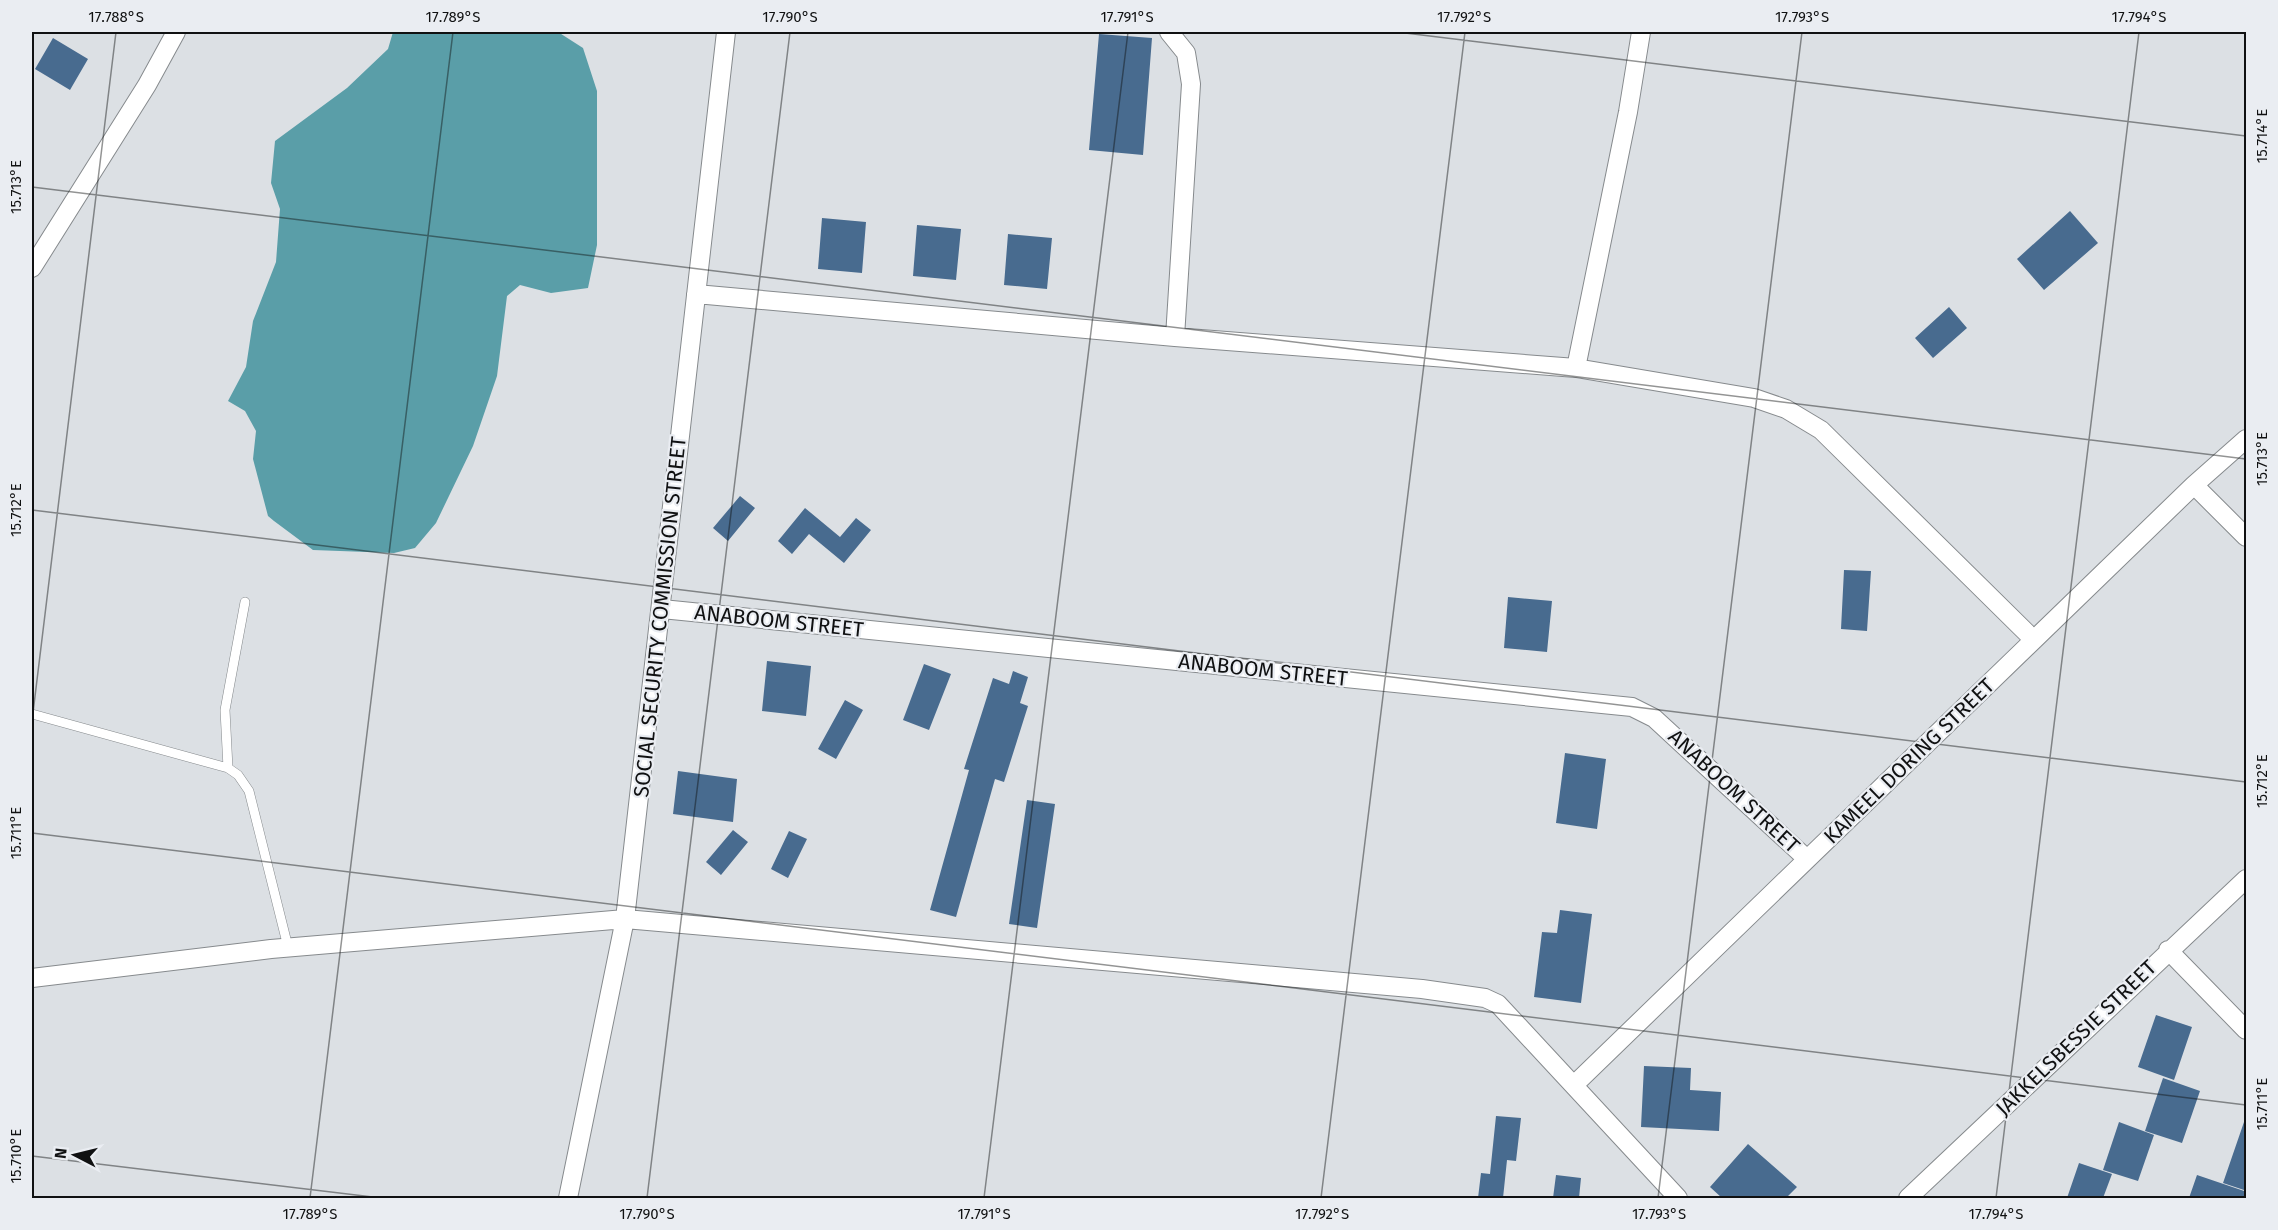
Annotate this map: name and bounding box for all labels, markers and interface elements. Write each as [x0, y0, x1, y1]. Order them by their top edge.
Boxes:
text: 17.788°S [88, 8, 144, 26]
text: 17.789°S [425, 8, 481, 26]
text: 17.790°S [762, 8, 818, 26]
text: 17.791°S [1100, 8, 1154, 26]
text: 17.792°S [1437, 8, 1491, 26]
text: 17.793°S [1775, 8, 1829, 26]
text: 17.794°S [2112, 8, 2166, 26]
text: 15.714°E [2253, 109, 2271, 163]
text: 15.713°E [7, 160, 25, 214]
text: 15.713°E [2253, 432, 2271, 486]
street label: SOCIAL SECURITY COMMISSION STREET [628, 435, 692, 799]
text: 15.712°E [7, 483, 25, 537]
street label: ANABOOM STREET [693, 599, 865, 643]
street label: ANABOOM STREET [1177, 648, 1349, 692]
street label: KAMEEL DORING STREET [1818, 673, 2000, 849]
street label: ANABOOM STREET [1663, 724, 1805, 859]
text: 15.712°E [2253, 754, 2271, 808]
text: 15.711°E [7, 807, 25, 859]
street label: JAKKELSBESSIE STREET [1990, 954, 2162, 1121]
text: 15.711°E [2253, 1078, 2271, 1130]
north arrow [45, 1125, 105, 1185]
text: 15.710°E [7, 1129, 25, 1183]
text: N [51, 1147, 71, 1160]
text: 17.789°S [282, 1205, 338, 1223]
text: 17.790°S [619, 1205, 675, 1223]
text: 17.791°S [957, 1205, 1011, 1223]
text: 17.792°S [1295, 1205, 1349, 1223]
text: 17.793°S [1632, 1205, 1686, 1223]
text: 17.794°S [1969, 1205, 2023, 1223]

